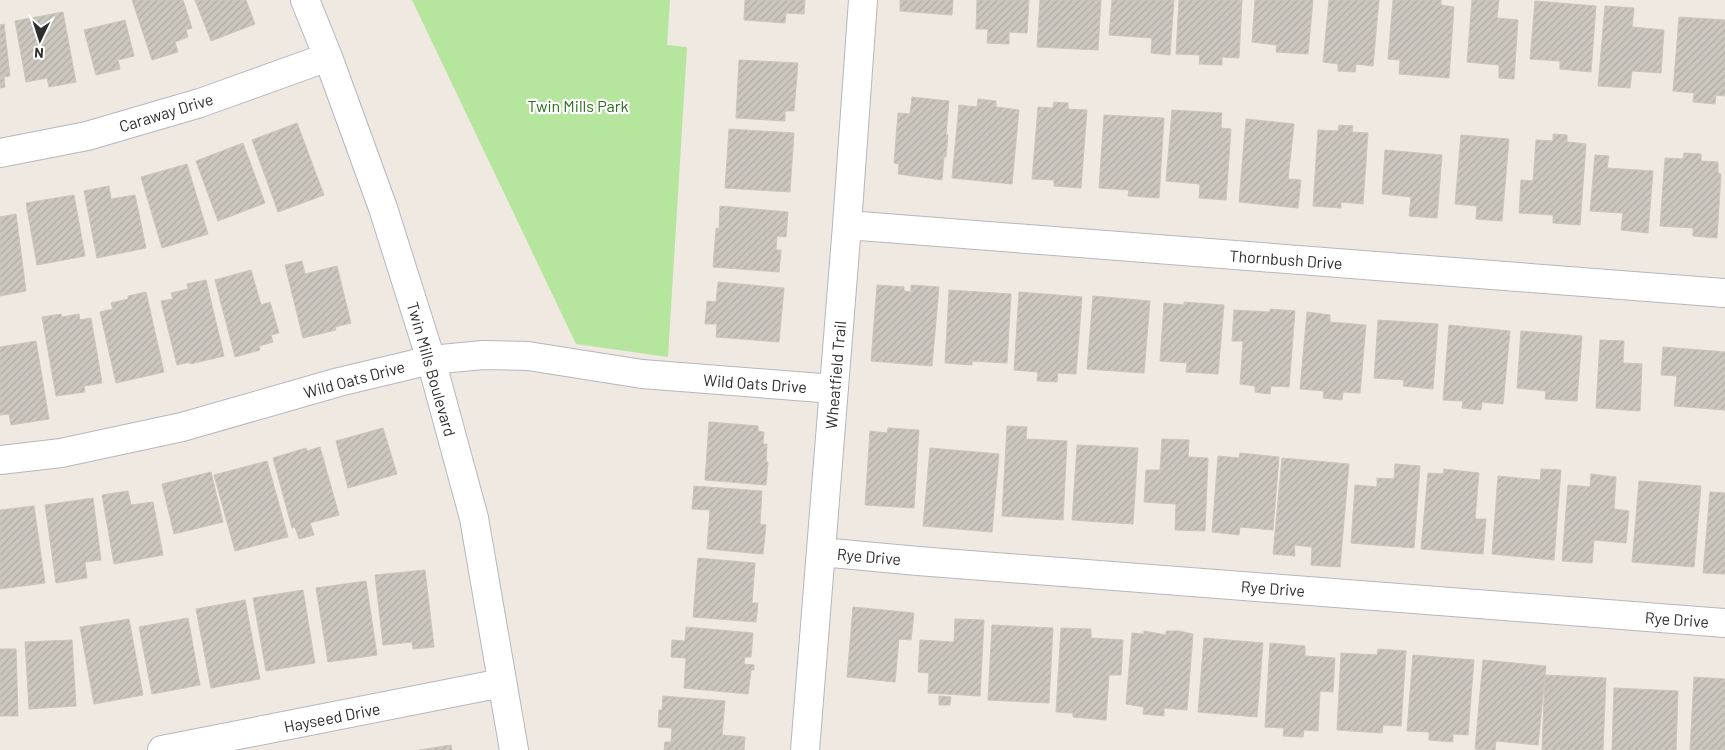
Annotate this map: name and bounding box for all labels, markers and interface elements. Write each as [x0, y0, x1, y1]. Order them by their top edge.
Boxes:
north arrow [15, 15, 65, 65]
text: N [34, 45, 44, 62]
street label: Caraway Drive [117, 89, 215, 135]
park label: Twin Mills Park [527, 96, 629, 115]
street label: Thornbush Drive [1229, 246, 1343, 272]
street label: Twin Mills Boulevard [404, 299, 460, 439]
street label: Wheatfield Trail [821, 320, 849, 430]
street label: Wild Oats Drive [301, 356, 407, 402]
street label: Wild Oats Drive [702, 370, 808, 396]
street label: Rye Drive [836, 544, 902, 568]
street label: Rye Drive [1240, 576, 1306, 600]
street label: Rye Drive [1644, 607, 1710, 631]
street label: Hayseed Drive [282, 698, 382, 736]

